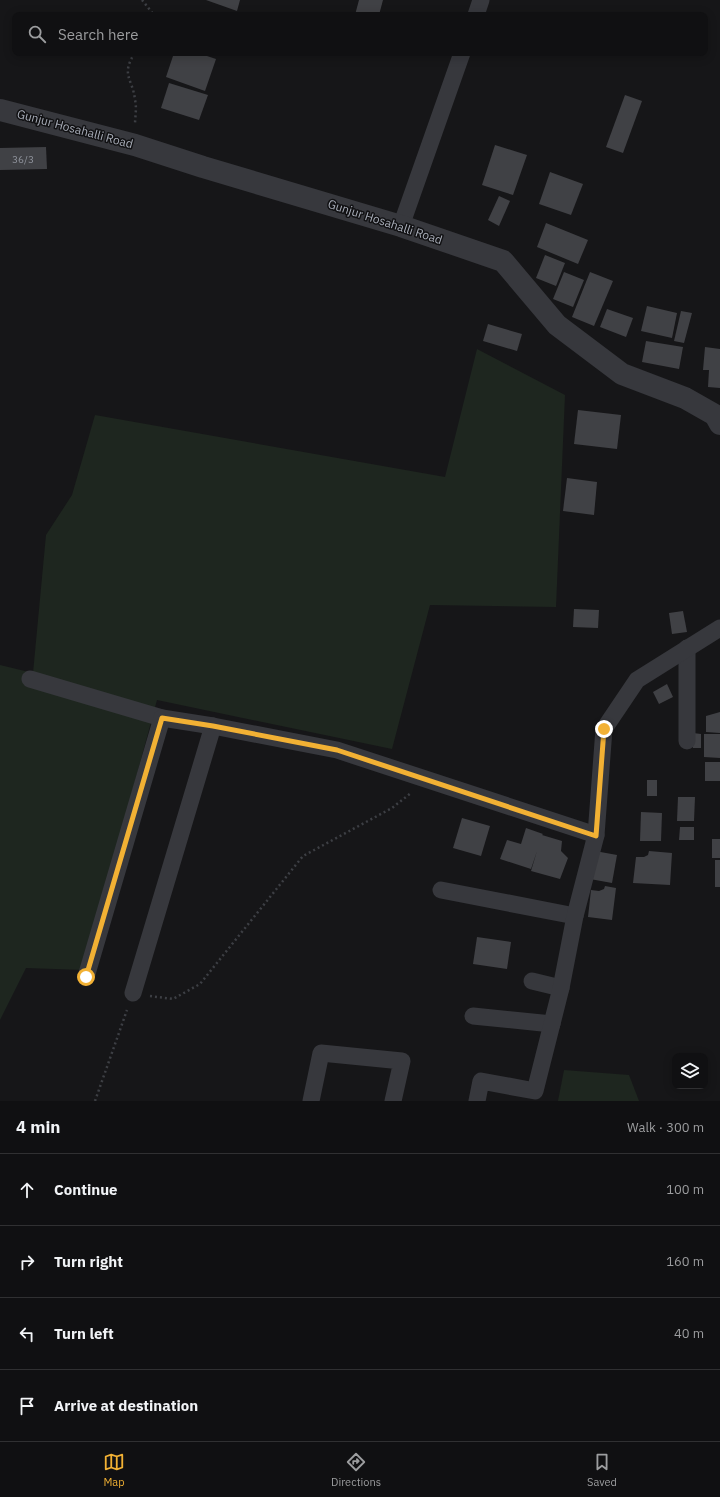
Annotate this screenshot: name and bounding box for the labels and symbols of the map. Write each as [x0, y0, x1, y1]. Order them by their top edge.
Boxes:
street label: Gunjur Hosahalli Road [15, 106, 135, 151]
house number: 36/3 [12, 153, 34, 166]
street label: Gunjur Hosahalli Road [326, 196, 444, 247]
route end [595, 720, 613, 738]
route start [77, 968, 95, 986]

